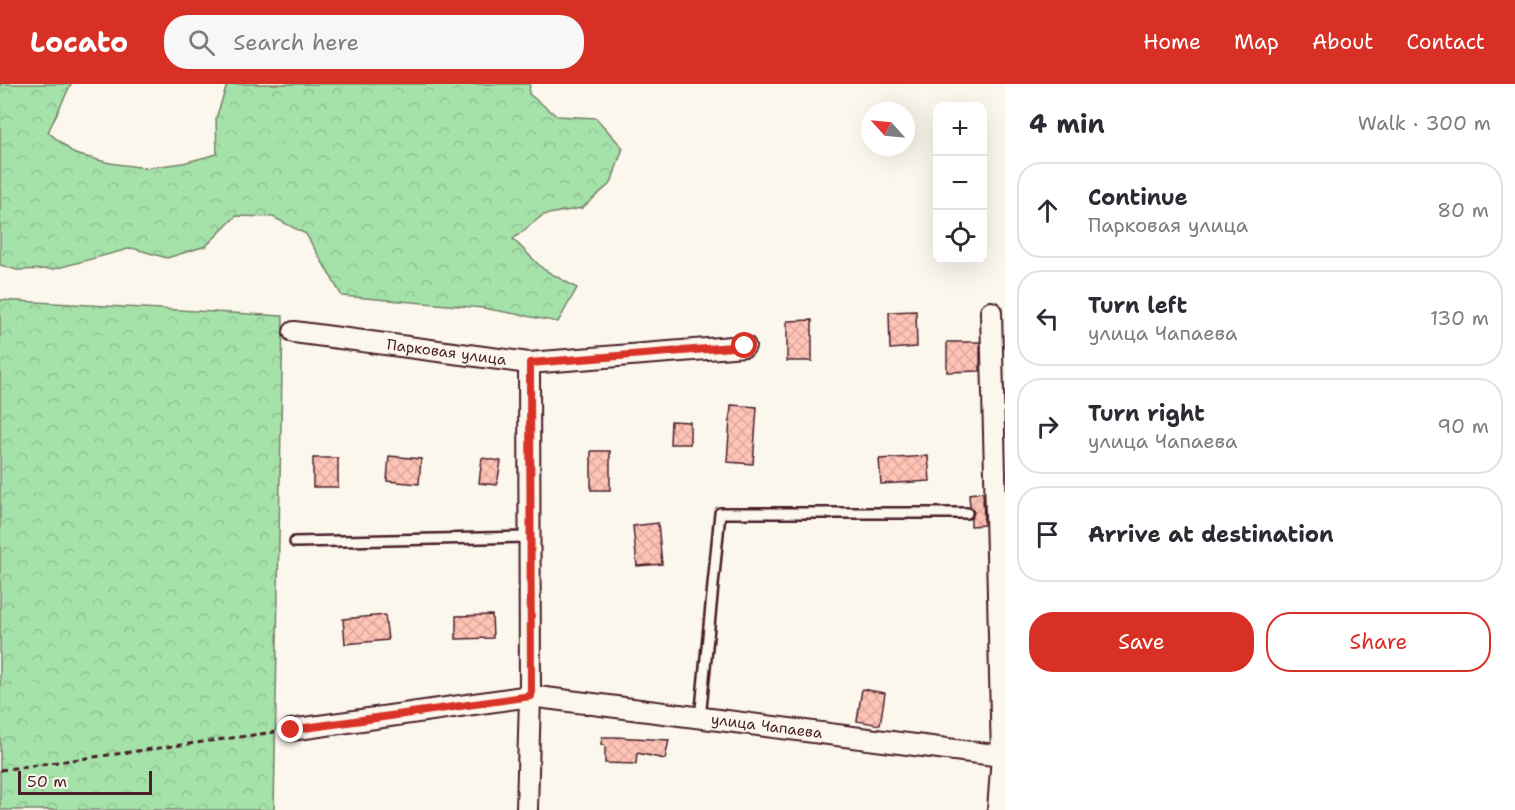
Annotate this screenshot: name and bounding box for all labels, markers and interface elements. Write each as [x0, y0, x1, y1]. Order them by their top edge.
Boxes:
search box [164, 15, 584, 69]
text: Locato [30, 23, 128, 61]
icon: search [185, 26, 218, 59]
text: Search here [233, 28, 359, 57]
text: Home [1143, 28, 1201, 56]
text: Map [1234, 28, 1279, 56]
text: About [1312, 28, 1373, 56]
text: Contact [1406, 28, 1485, 56]
north arrow [861, 102, 915, 156]
map controls [933, 102, 987, 264]
button: + [933, 102, 987, 156]
text: 4 min [1029, 106, 1105, 141]
text: Walk · 300 m [1358, 110, 1491, 136]
button: − [933, 156, 987, 210]
text: Continue [1088, 183, 1188, 212]
icon: ahead [1031, 194, 1064, 227]
text: 80 m [1437, 197, 1489, 223]
button: locate [933, 210, 987, 264]
text: Парковая улица [1088, 212, 1248, 238]
text: Turn left [1088, 291, 1187, 320]
icon: left [1031, 302, 1064, 335]
text: 130 m [1430, 305, 1489, 331]
text: улица Чапаева [1088, 320, 1238, 346]
route start [731, 332, 757, 358]
street label: Парковая улица [386, 334, 508, 370]
text: Turn right [1088, 399, 1205, 428]
icon: right [1031, 410, 1064, 443]
text: 90 m [1437, 413, 1489, 439]
text: улица Чапаева [1088, 428, 1238, 454]
icon: arrive [1031, 518, 1064, 551]
text: Arrive at destination [1088, 520, 1334, 549]
button: Save [1029, 612, 1254, 672]
button: Share [1266, 612, 1491, 672]
street label: улица Чапаева [710, 709, 824, 743]
route end [277, 716, 303, 742]
scale bar [18, 768, 152, 796]
text: 50 m [27, 771, 67, 792]

